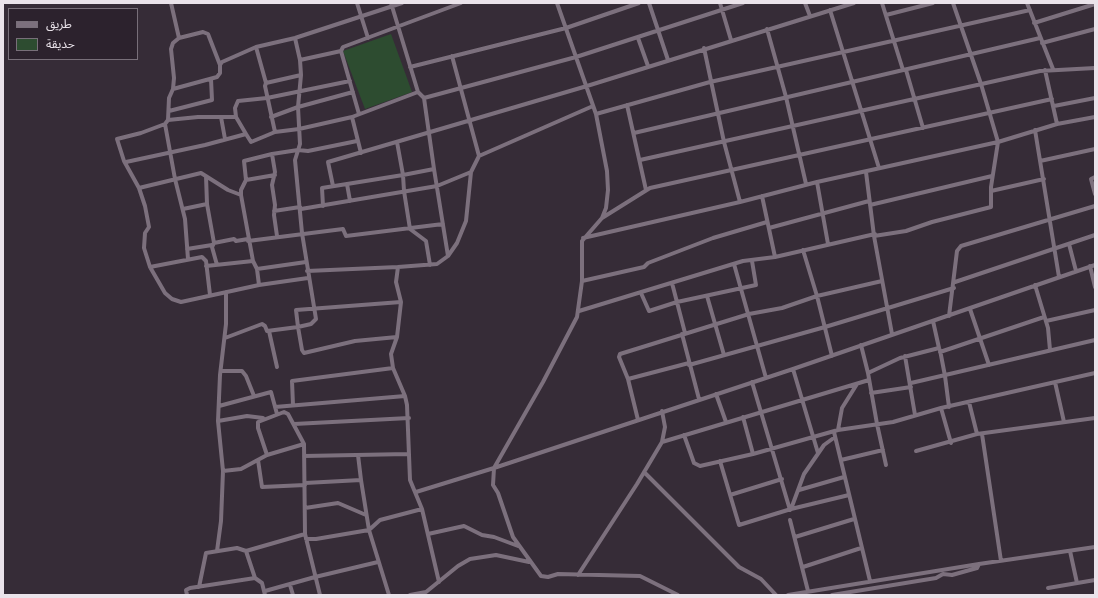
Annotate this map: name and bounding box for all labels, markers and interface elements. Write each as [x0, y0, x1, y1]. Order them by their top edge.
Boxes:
legend [8, 8, 138, 60]
text: طريق [46, 17, 72, 31]
text: حديقة [46, 37, 75, 51]

